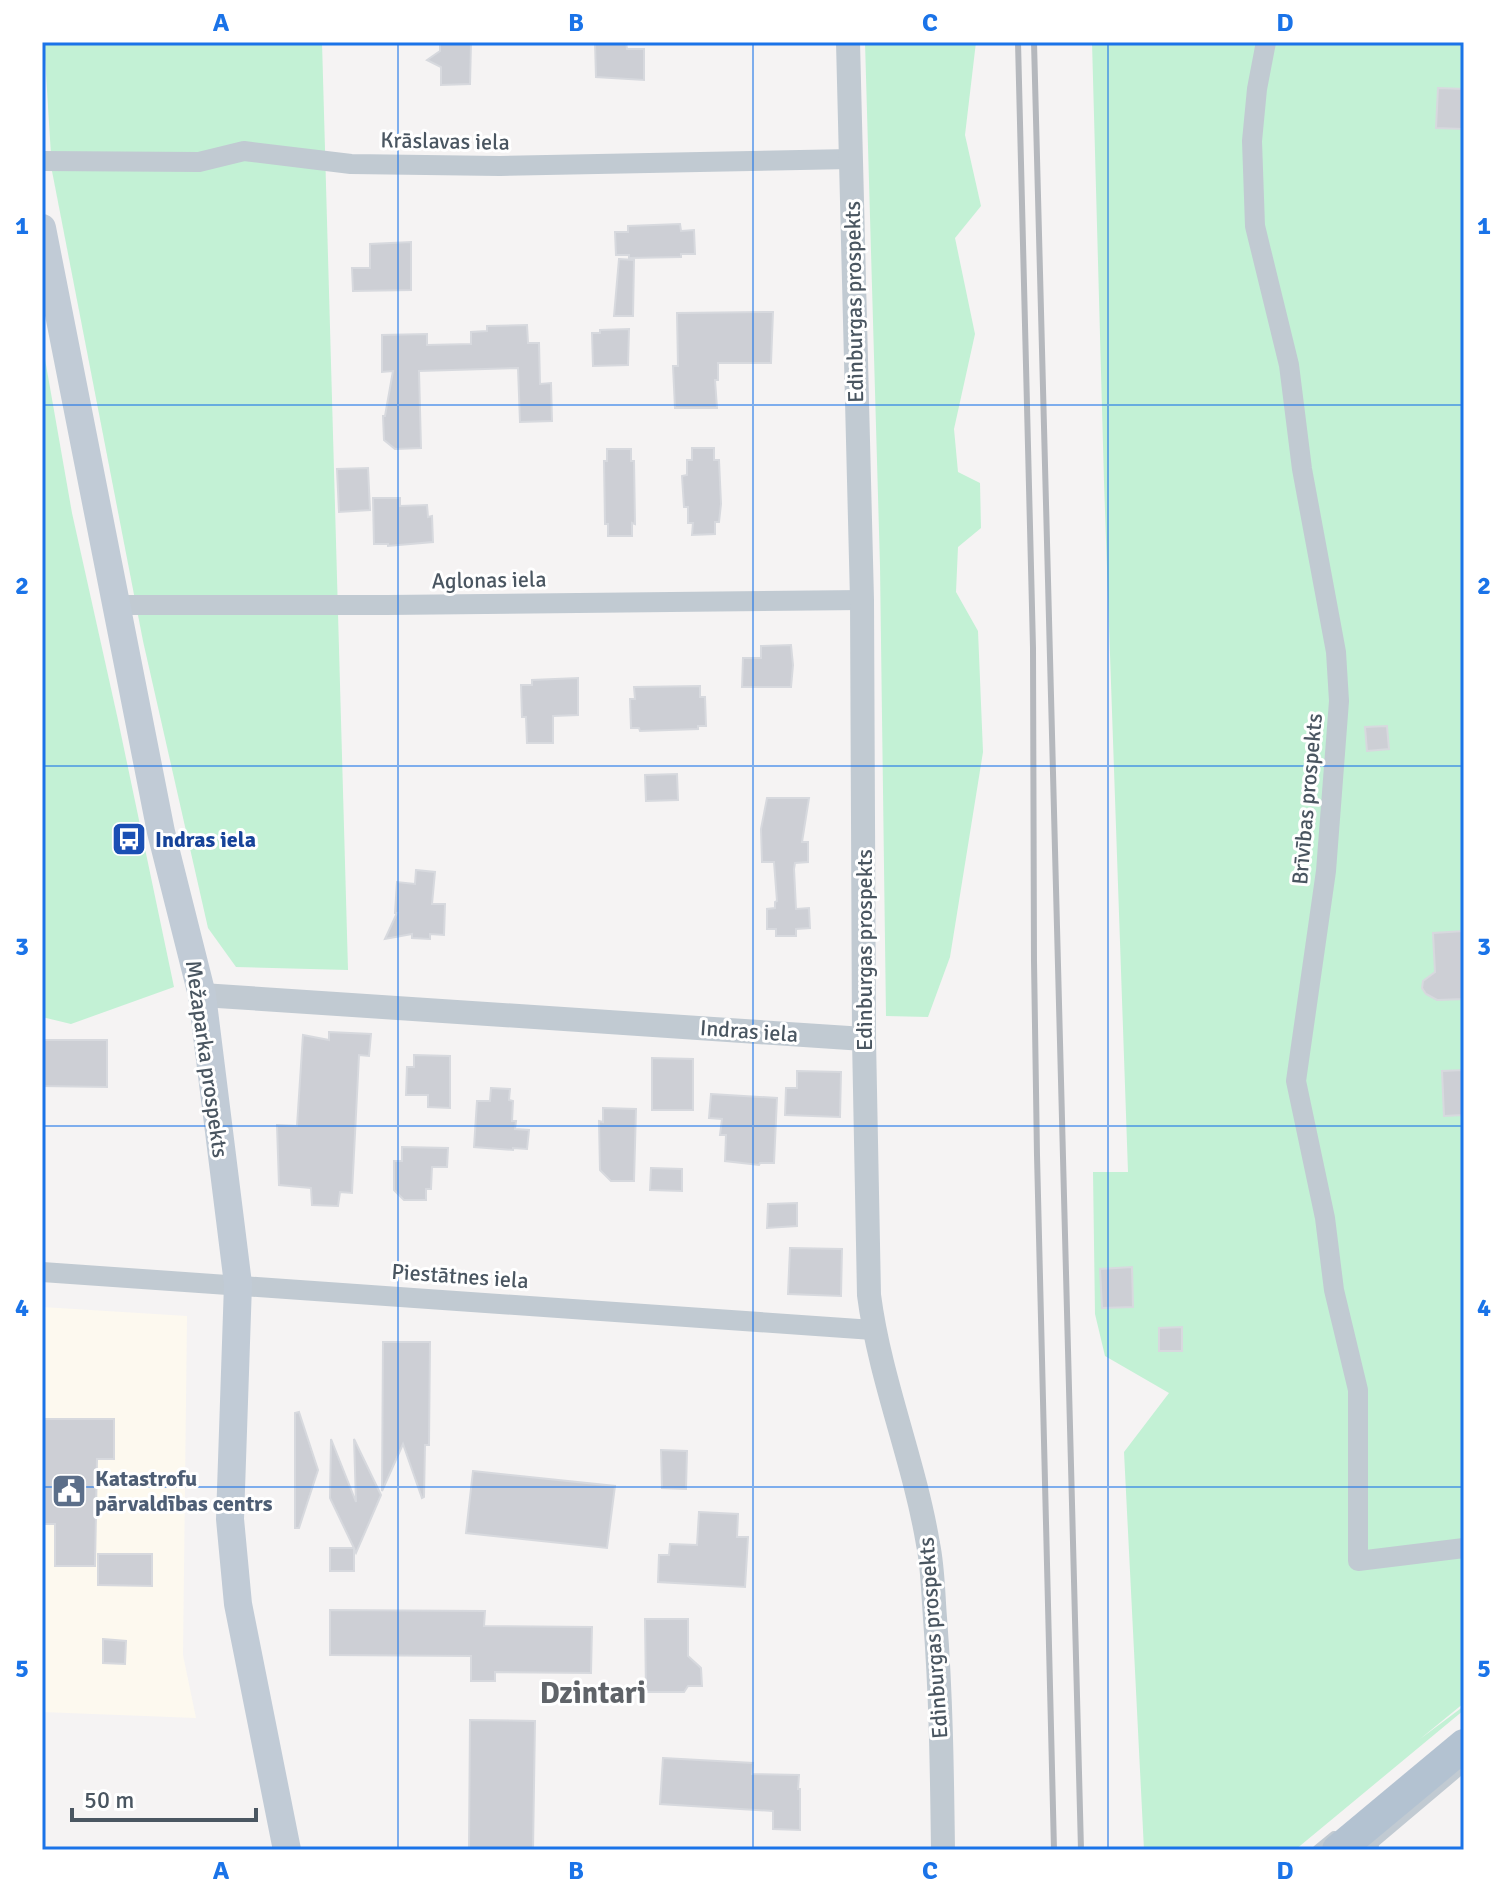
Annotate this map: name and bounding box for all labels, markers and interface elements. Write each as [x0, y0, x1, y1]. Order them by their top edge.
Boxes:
text: A [213, 7, 230, 39]
text: B [568, 7, 584, 39]
text: C [922, 7, 938, 39]
text: D [1276, 7, 1294, 39]
street label: Krāslavas iela [380, 126, 510, 156]
street label: Edinburgas prospekts [839, 201, 869, 403]
text: 1 [15, 210, 29, 242]
text: 1 [1477, 210, 1491, 242]
street label: Aglonas iela [431, 565, 547, 595]
text: 2 [15, 570, 29, 602]
text: 2 [1477, 570, 1491, 602]
street label: Brīvības prospekts [1286, 712, 1328, 886]
bus stop icon: Indras iela [110, 820, 148, 858]
place label: Indras iela [155, 826, 256, 853]
street label: Edinburgas prospekts [851, 849, 878, 1051]
text: 3 [15, 931, 29, 963]
text: 3 [1477, 931, 1491, 963]
street label: Mežaparka prospekts [180, 959, 234, 1159]
street label: Indras iela [699, 1014, 799, 1048]
street label: Piestātnes iela [390, 1258, 530, 1294]
text: 4 [15, 1292, 29, 1324]
text: 4 [1477, 1292, 1491, 1324]
place label: Katastrofu pārvaldības centrs [95, 1465, 273, 1517]
public building icon: Katastrofu pārvaldības centrs [50, 1472, 88, 1510]
street label: Edinburgas prospekts [912, 1536, 954, 1740]
text: 5 [15, 1653, 29, 1685]
text: 5 [1477, 1653, 1491, 1685]
district label: Dzintari [540, 1675, 646, 1712]
scale bar [72, 1772, 256, 1822]
text: 50 m [84, 1785, 134, 1815]
text: A [213, 1855, 230, 1887]
text: B [568, 1855, 584, 1887]
text: C [922, 1855, 938, 1887]
text: D [1276, 1855, 1294, 1887]

